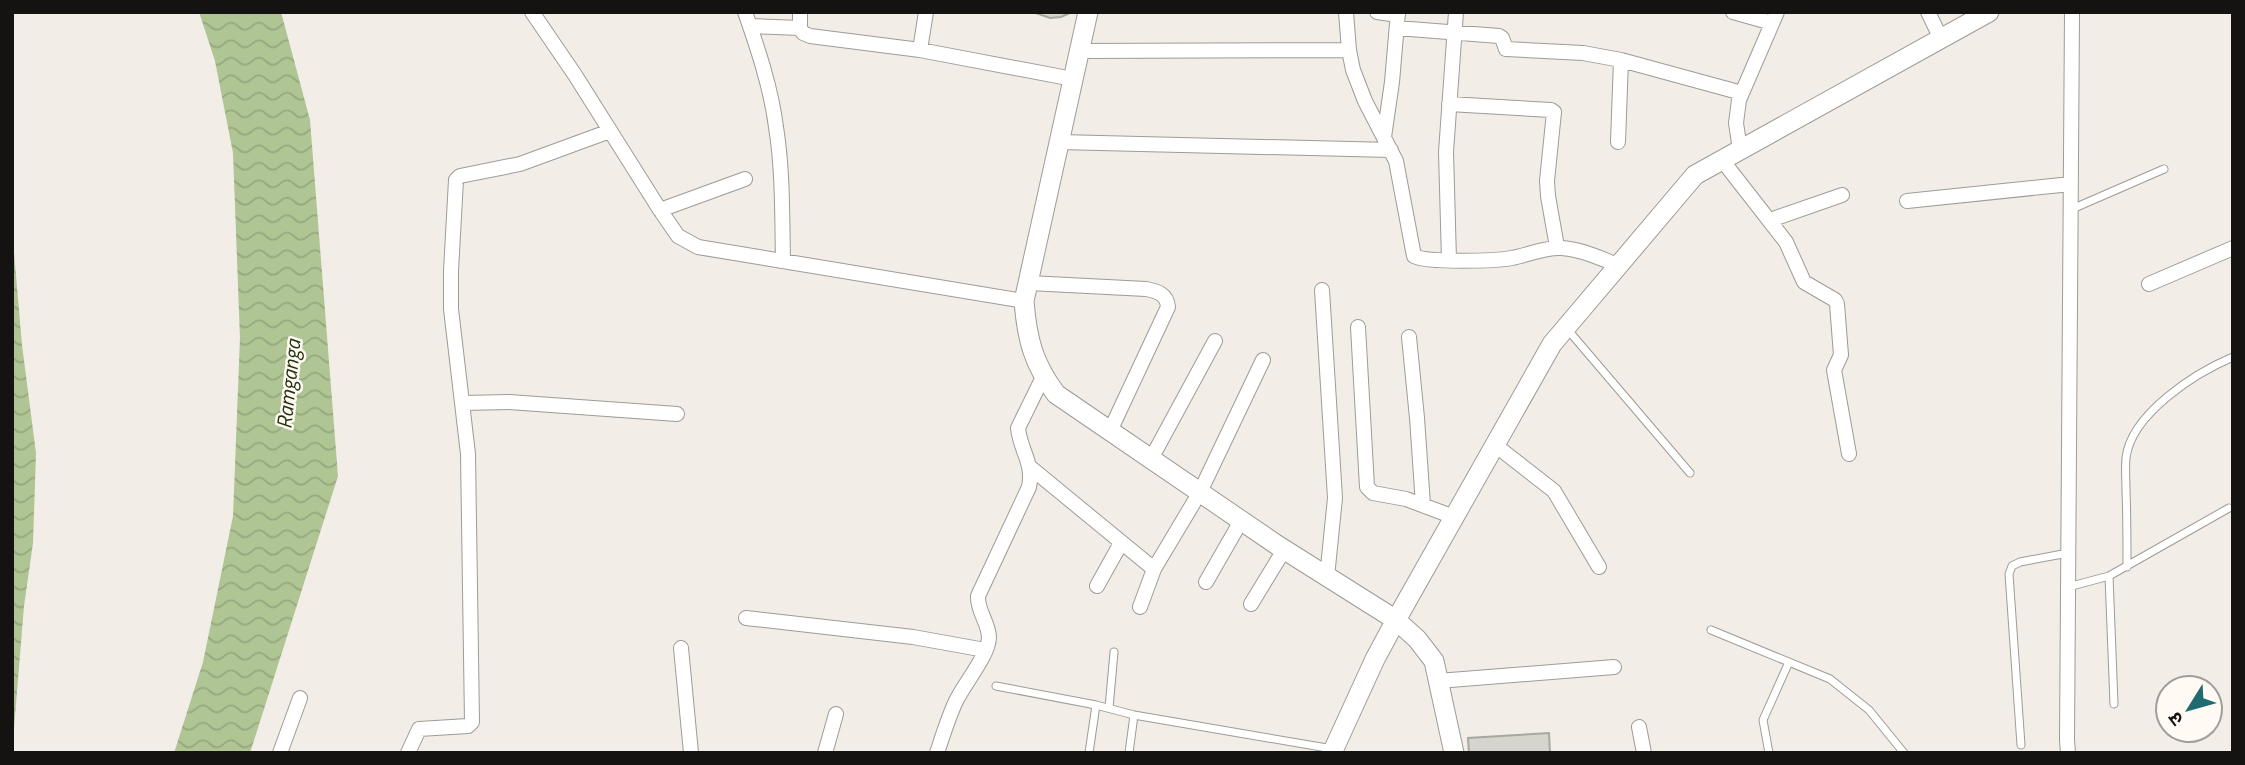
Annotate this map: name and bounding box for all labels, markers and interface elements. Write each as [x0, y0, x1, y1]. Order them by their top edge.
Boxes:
water label: Ramganga [267, 336, 309, 430]
north arrow [2154, 674, 2224, 744]
text: उ [2160, 706, 2190, 733]

